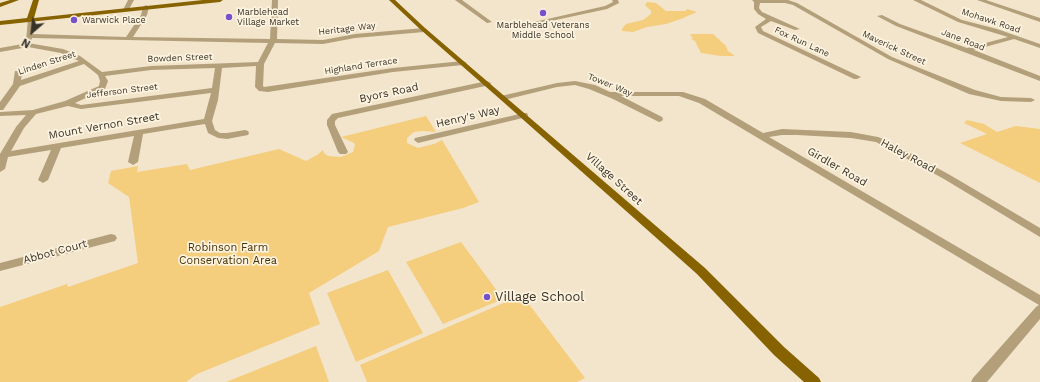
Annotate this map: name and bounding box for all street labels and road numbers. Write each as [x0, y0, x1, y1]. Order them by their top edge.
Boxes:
street label: Mohawk Road [960, 6, 1022, 36]
street label: Heritage Way [318, 20, 376, 38]
street label: Fox Run Lane [773, 25, 831, 59]
street label: Jane Road [940, 27, 986, 53]
street label: Maverick Street [861, 29, 927, 67]
street label: Linden Street [17, 49, 77, 77]
street label: Bowden Street [147, 51, 213, 65]
street label: Highland Terrace [324, 55, 398, 77]
street label: Tower Way [586, 71, 634, 99]
street label: Byors Road [358, 80, 420, 106]
street label: Jefferson Street [86, 81, 158, 101]
street label: Henry's Way [435, 103, 501, 131]
street label: Mount Vernon Street [48, 110, 160, 142]
street label: Haley Road [878, 136, 938, 176]
street label: Girdler Road [805, 145, 869, 189]
street label: Village Street [583, 150, 645, 208]
street label: Abbot Court [22, 237, 88, 267]

